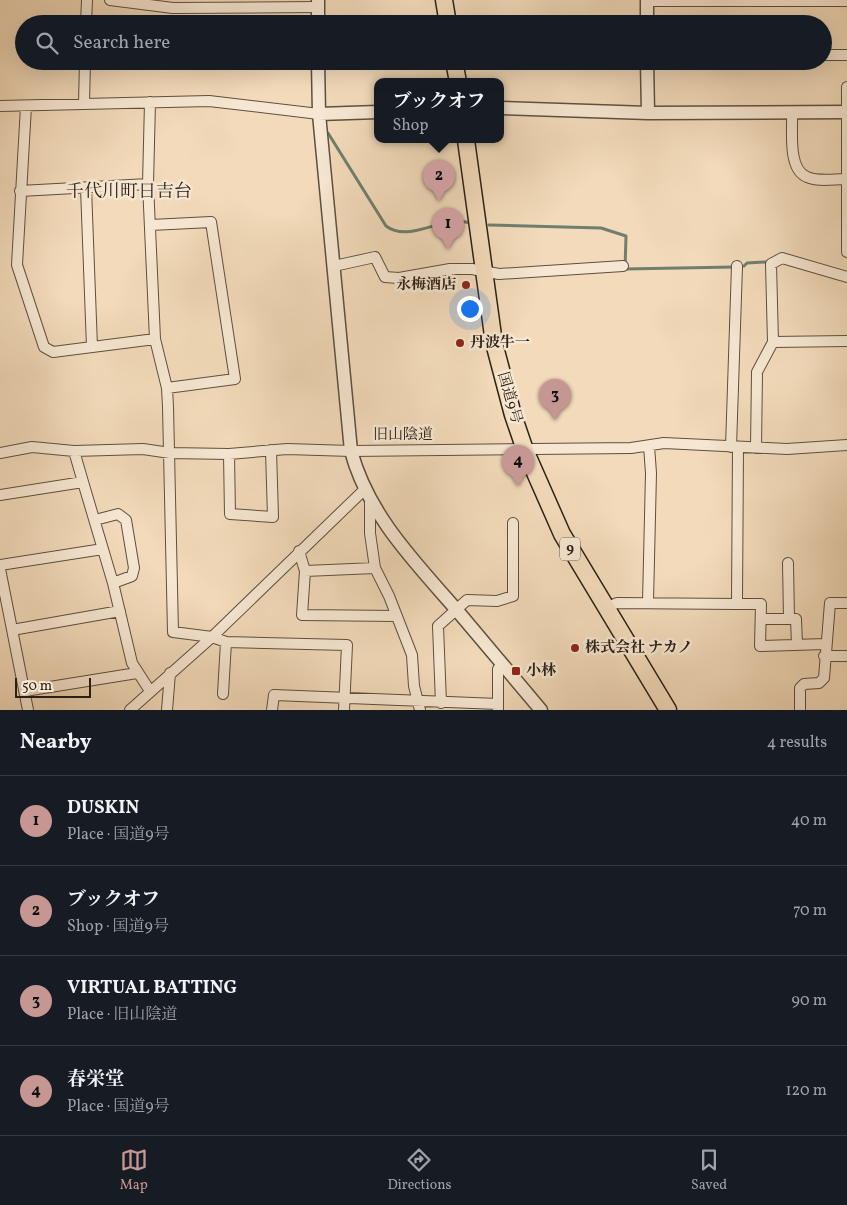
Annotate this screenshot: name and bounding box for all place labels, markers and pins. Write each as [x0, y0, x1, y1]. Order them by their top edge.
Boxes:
pin: 2 [423, 160, 455, 201]
pin: 1 [432, 208, 464, 249]
place label: 永梅酒店 [396, 275, 456, 296]
marker: 永梅酒店 [460, 279, 472, 291]
place label: 丹波牛一 [470, 333, 530, 354]
marker: 丹波牛一 [454, 337, 466, 349]
pin: 3 [539, 379, 571, 420]
pin: 4 [502, 445, 534, 486]
place label: 株式会社 ナカノ [585, 638, 693, 659]
marker: 株式会社 ナカノ [569, 642, 581, 654]
place label: 小林 [526, 661, 556, 682]
marker: 小林 [510, 665, 522, 677]

